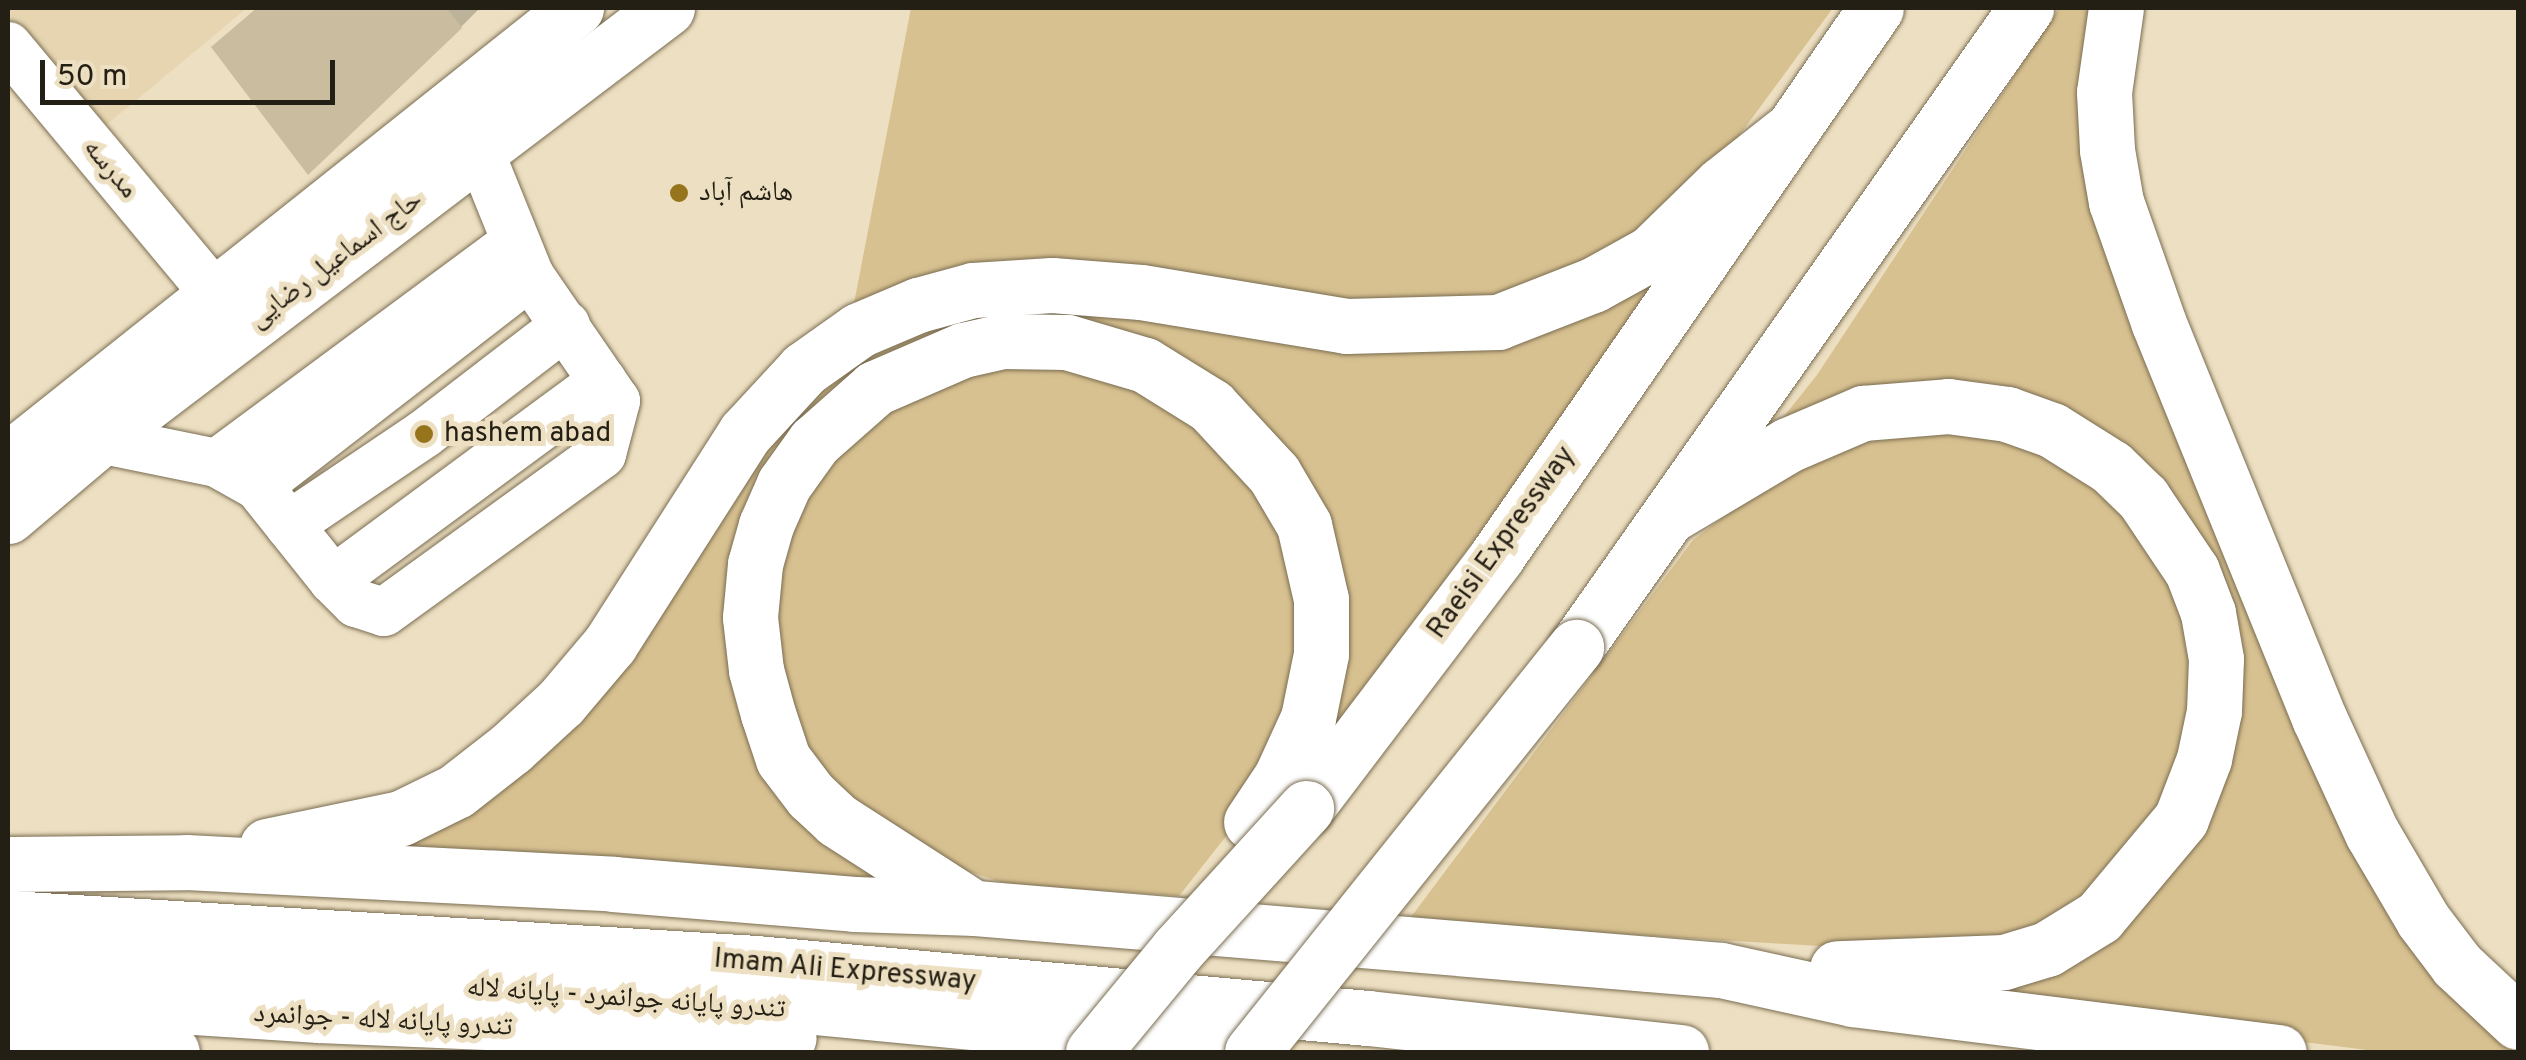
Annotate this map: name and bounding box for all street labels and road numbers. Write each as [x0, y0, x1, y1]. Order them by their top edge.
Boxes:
street label: مدرسه [75, 132, 145, 206]
street label: حاج اسماعیل رضایی [242, 184, 430, 336]
street label: Raeisi Expressway [1421, 440, 1583, 646]
street label: Imam Ali Expressway [712, 943, 978, 999]
street label: تندرو پایانه جوانمرد - پایانه لاله [466, 971, 786, 1027]
street label: تندرو پایانه لاله - جوانمرد [253, 997, 513, 1045]

